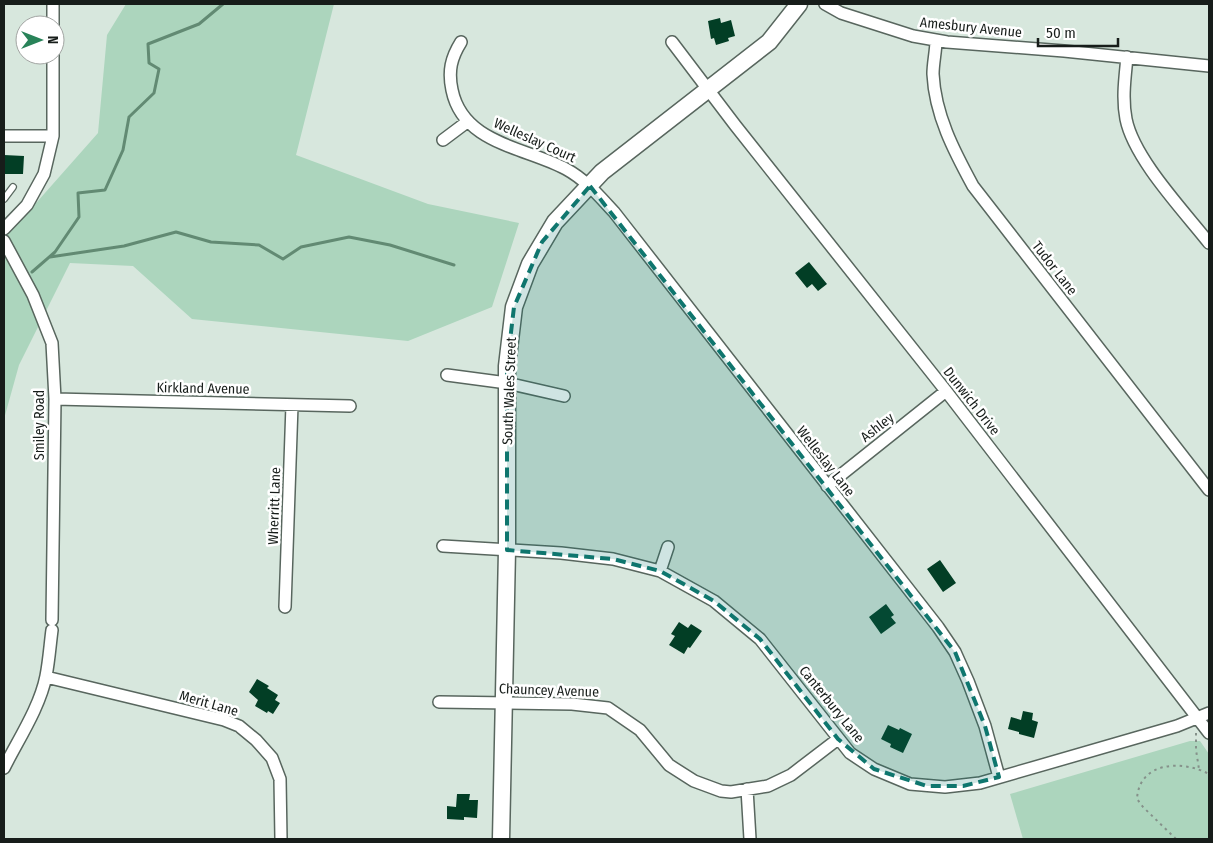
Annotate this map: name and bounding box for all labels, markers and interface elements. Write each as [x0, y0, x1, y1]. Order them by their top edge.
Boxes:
street label: Amesbury Avenue [919, 14, 1023, 41]
north arrow [15, 15, 65, 65]
scale bar [1038, 15, 1118, 47]
text: 50 m [1046, 24, 1076, 42]
text: N [44, 36, 61, 44]
street label: Welleslay Court [491, 115, 579, 166]
street label: Tudor Lane [1028, 238, 1081, 299]
street label: South Wales Street [499, 336, 520, 445]
street label: Dunwich Drive [940, 364, 1004, 439]
street label: Kirkland Avenue [156, 379, 250, 398]
street label: Smiley Road [31, 390, 48, 460]
street label: Ashley [857, 409, 898, 446]
street label: Welleslay Lane [793, 423, 858, 500]
street label: Wherritt Lane [265, 467, 284, 545]
street label: Canterbury Lane [795, 663, 868, 746]
street label: Chauncey Avenue [499, 680, 599, 701]
street label: Merit Lane [177, 687, 240, 720]

